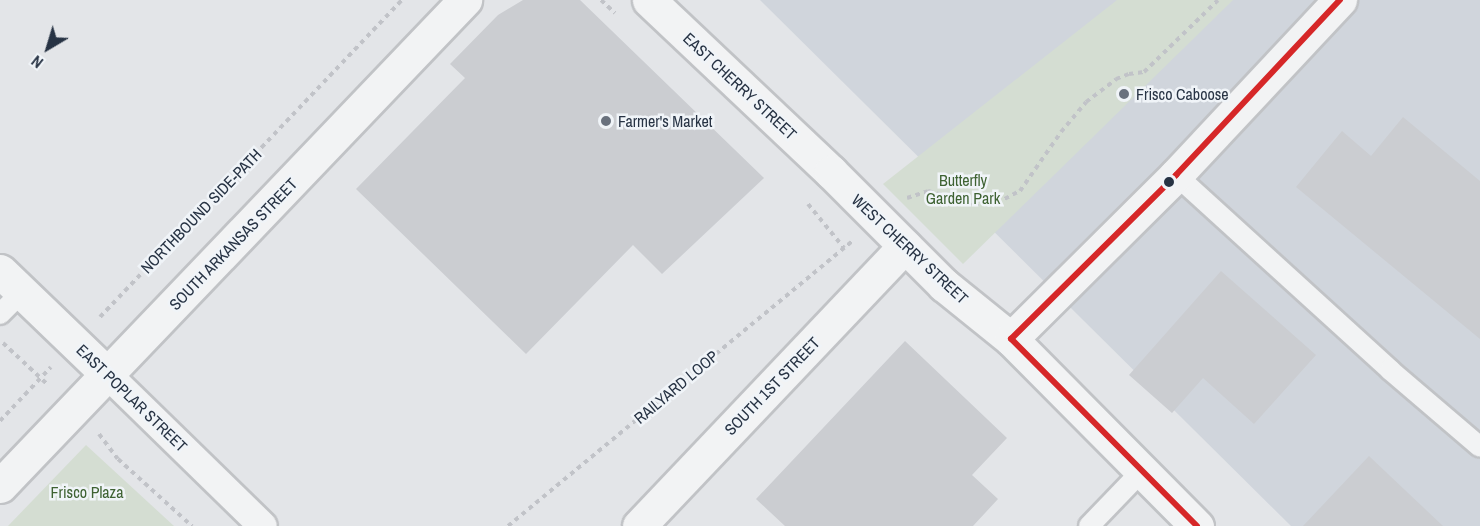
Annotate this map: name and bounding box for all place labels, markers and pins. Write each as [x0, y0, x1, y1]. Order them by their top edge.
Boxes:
place label: Frisco Caboose [1136, 84, 1229, 104]
marker: Frisco Caboose [1117, 87, 1131, 101]
place label: Farmer's Market [618, 111, 712, 131]
marker: Farmer's Market [599, 114, 613, 128]
unlabelled marker [1163, 176, 1175, 188]

